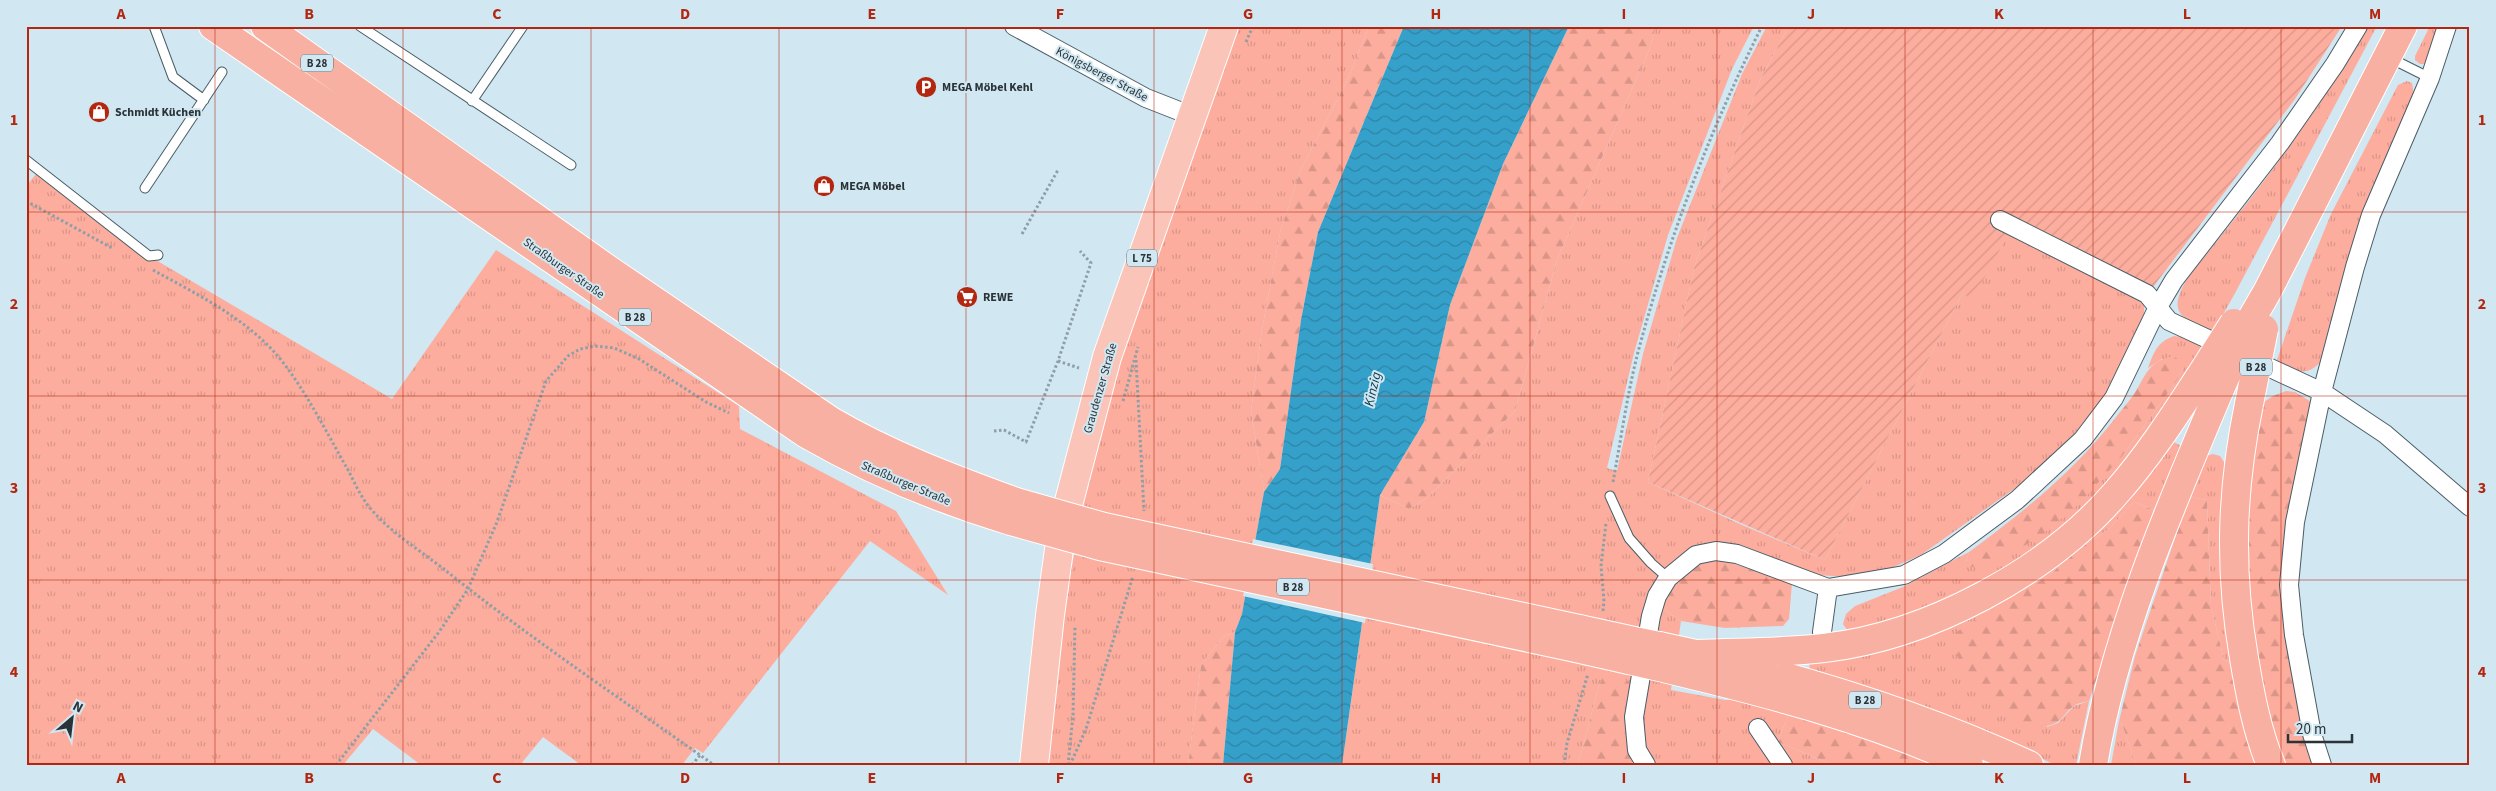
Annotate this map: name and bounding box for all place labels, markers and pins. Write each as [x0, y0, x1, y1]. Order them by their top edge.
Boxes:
parking icon: MEGA Möbel Kehl [914, 75, 938, 99]
place label: MEGA Möbel Kehl [942, 79, 1034, 96]
shop icon: Schmidt Küchen [87, 100, 111, 124]
place label: Schmidt Küchen [115, 104, 201, 121]
shop icon: MEGA Möbel [812, 174, 836, 198]
place label: MEGA Möbel [840, 178, 905, 195]
supermarket icon: REWE [955, 285, 979, 309]
place label: REWE [983, 289, 1013, 306]

